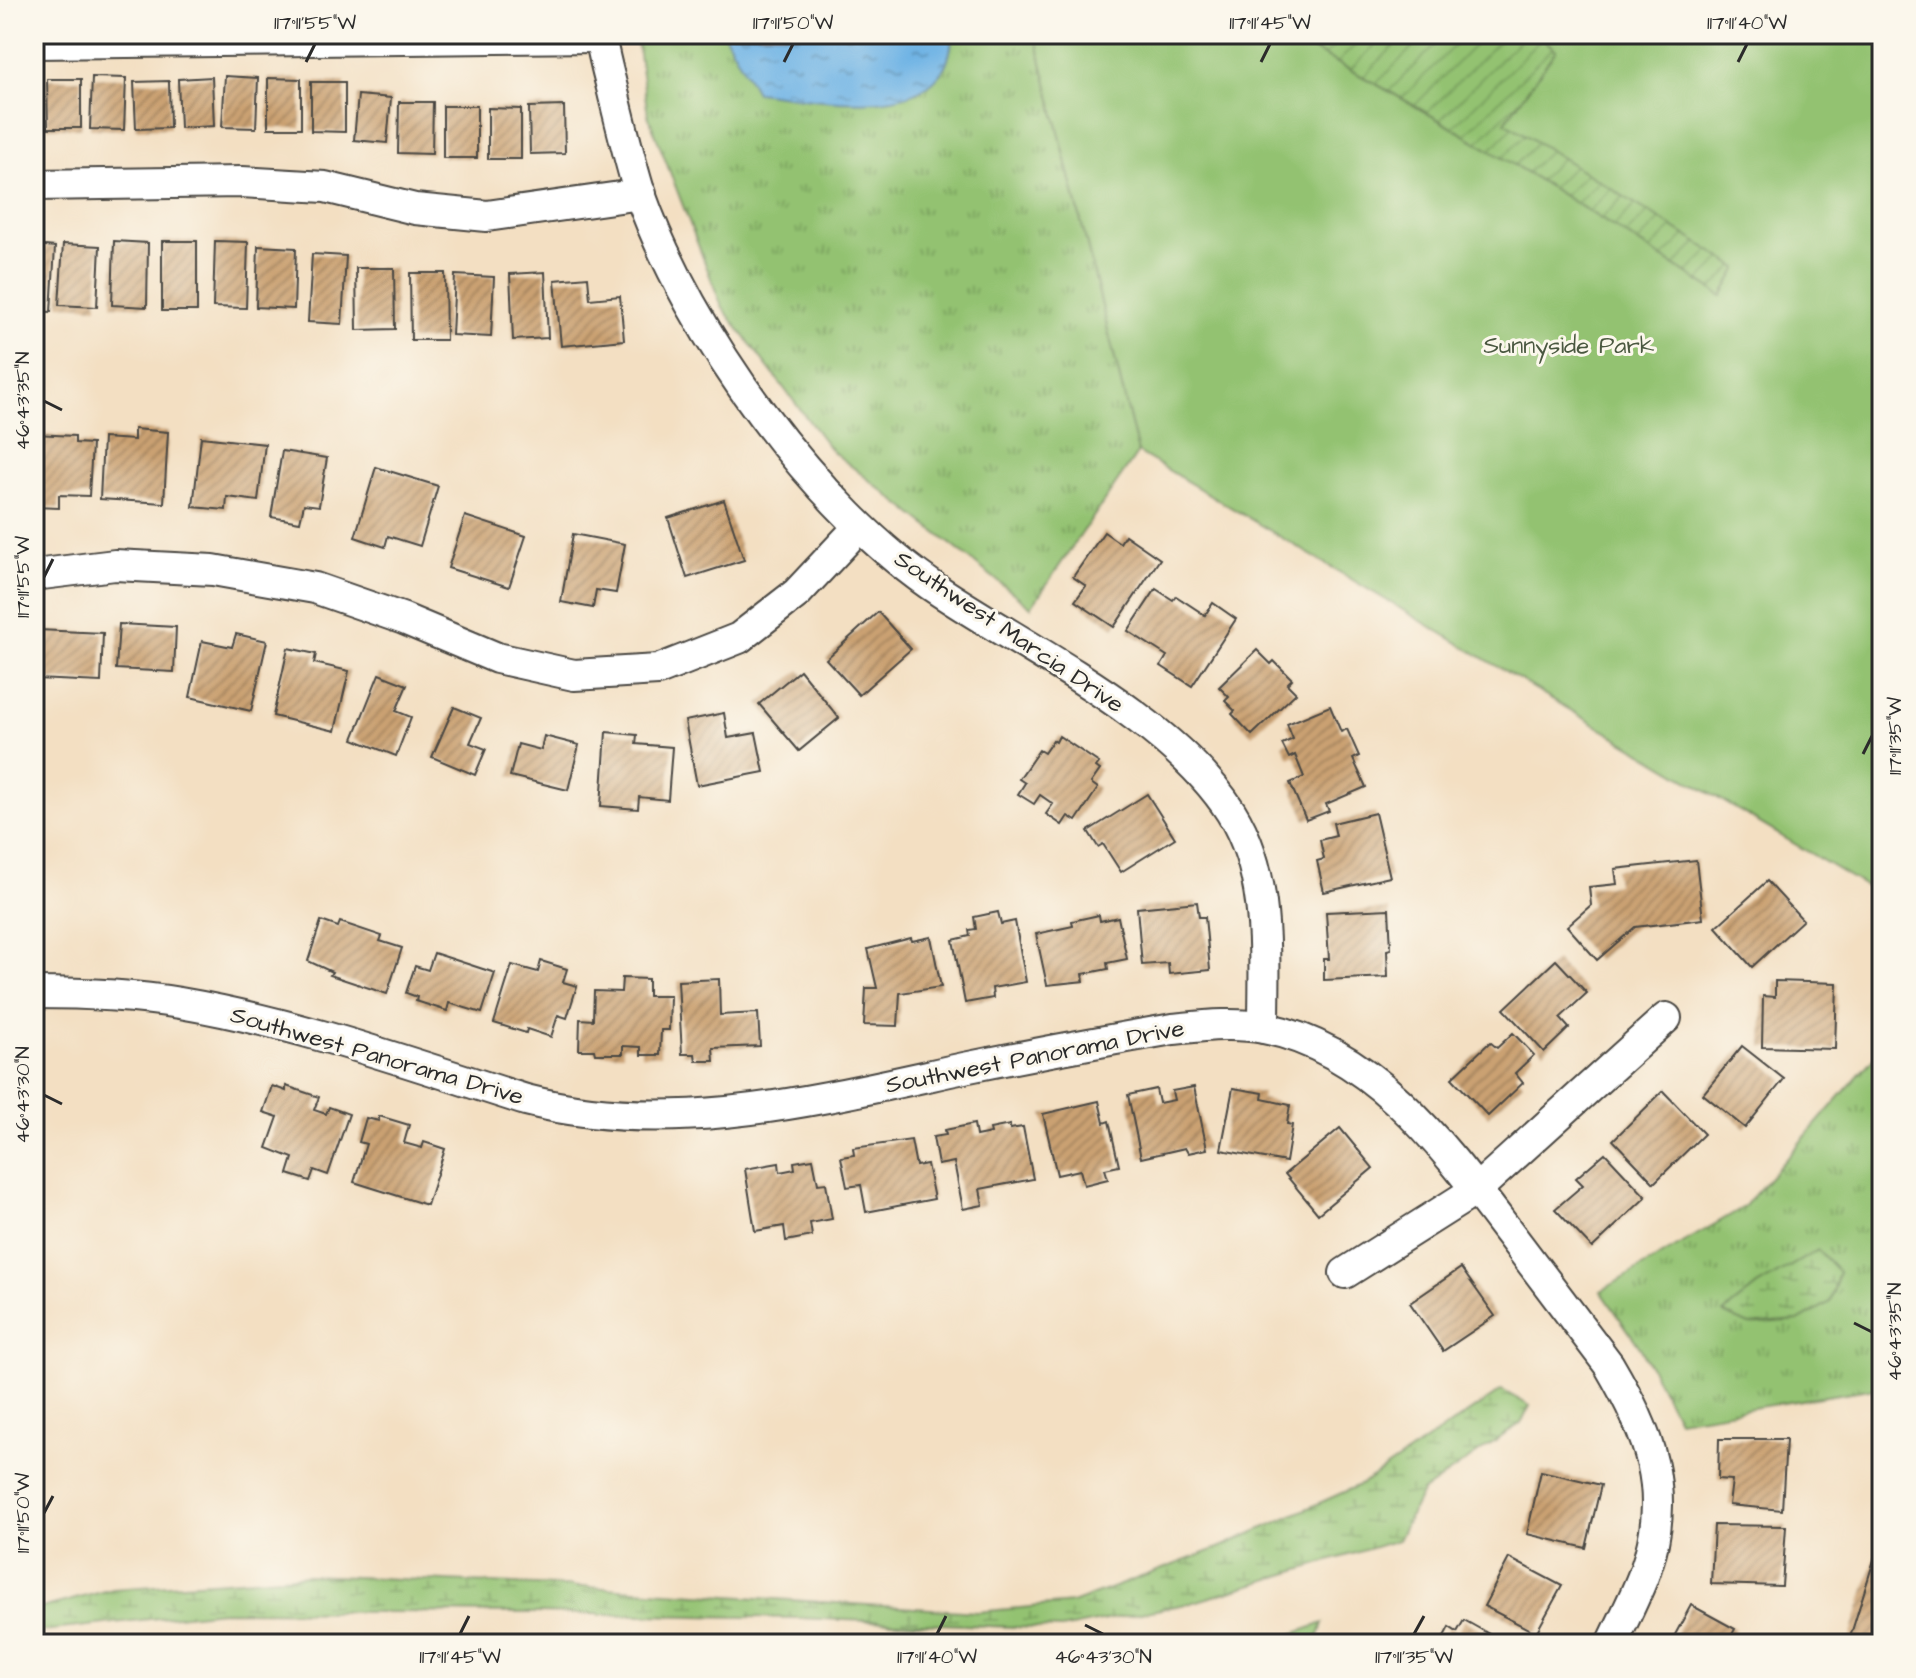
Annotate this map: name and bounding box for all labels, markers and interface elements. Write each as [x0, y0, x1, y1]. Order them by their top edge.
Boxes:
text: 117°11'55"W [274, 9, 356, 37]
text: 117°11'50"W [753, 9, 833, 37]
text: 117°11'45"W [1229, 9, 1311, 37]
text: 117°11'40"W [1707, 9, 1787, 37]
park label: Sunnyside Park [1484, 329, 1655, 364]
text: 46°43'35"N [9, 351, 37, 451]
text: 117°11'55"W [9, 536, 37, 618]
street label: Southwest Marcia Drive [887, 542, 1131, 722]
text: 117°11'35"W [1881, 697, 1909, 775]
street label: Southwest Panorama Drive [227, 998, 527, 1114]
street label: Southwest Panorama Drive [883, 1011, 1187, 1103]
text: 46°43'30"N [9, 1046, 37, 1144]
text: 46°43'35"N [1881, 1282, 1909, 1382]
text: 117°11'50"W [9, 1473, 37, 1553]
text: 117°11'45"W [419, 1643, 501, 1671]
text: 117°11'40"W [897, 1643, 977, 1671]
text: 46°43'30"N [1054, 1643, 1152, 1671]
text: 117°11'35"W [1375, 1643, 1453, 1671]

